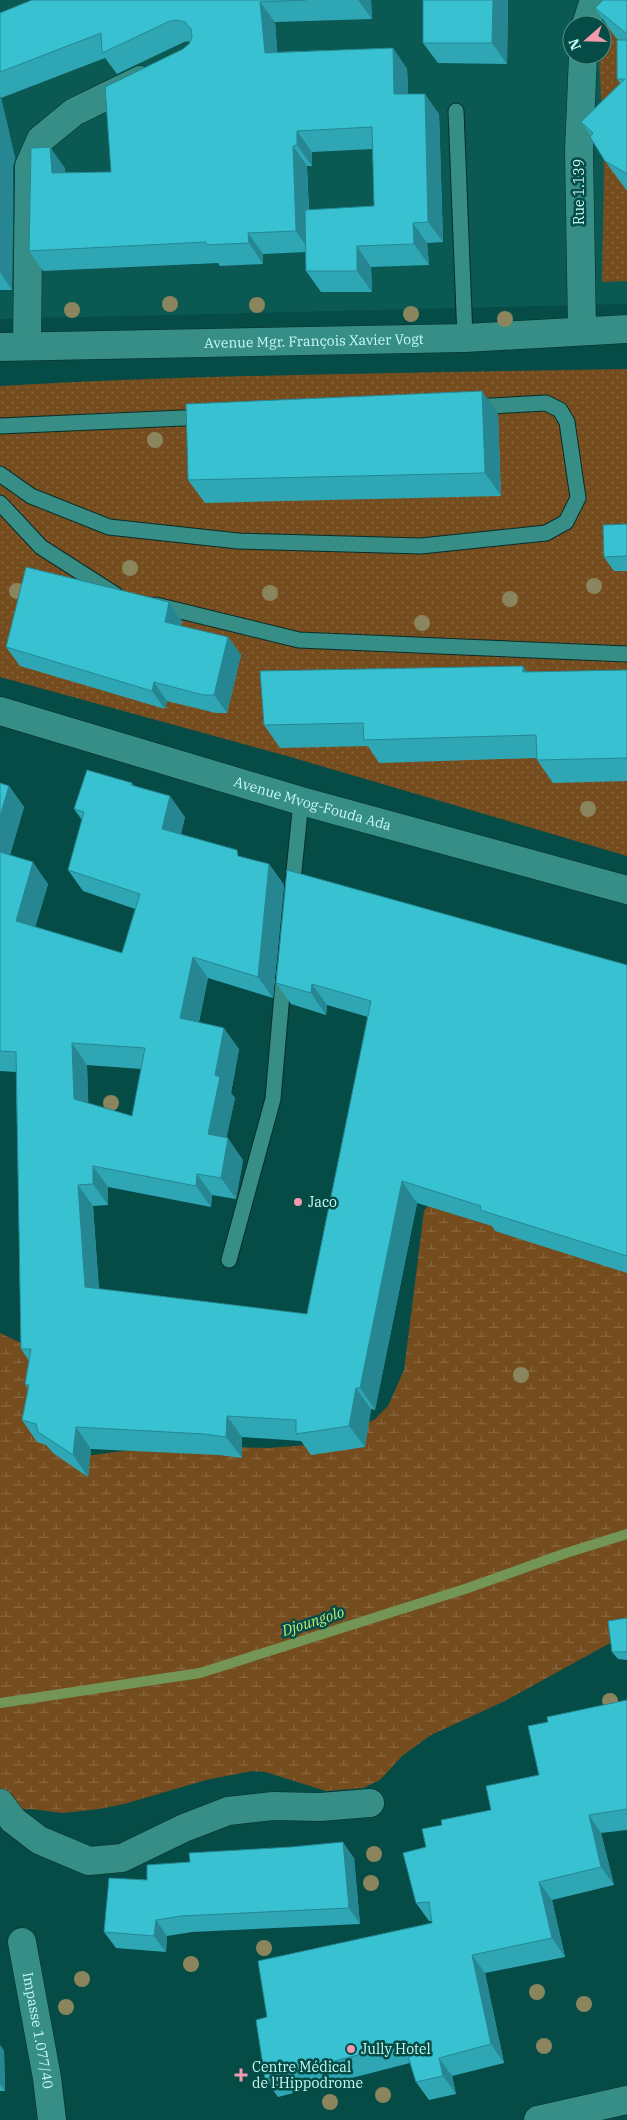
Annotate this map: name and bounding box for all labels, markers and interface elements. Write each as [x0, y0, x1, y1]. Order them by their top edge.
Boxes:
north arrow [562, 15, 612, 65]
text: N [564, 36, 585, 53]
street label: Rue 1.139 [570, 159, 588, 225]
street label: Avenue Mgr. François Xavier Vogt [204, 330, 424, 352]
street label: Avenue Mvog-Fouda Ada [232, 772, 394, 834]
place label: Jaco [308, 1193, 337, 1211]
marker: Jaco [292, 1196, 304, 1208]
water label: Djoungolo [278, 1602, 347, 1640]
street label: Impasse 1.077/40 [19, 1971, 57, 2090]
place label: Jully Hotel [361, 2040, 431, 2058]
marker: Jully Hotel [345, 2043, 357, 2055]
place label: Centre Médical de l'Hippodrome [252, 2058, 363, 2092]
marker: Centre Médical de l'Hippodrome [234, 2068, 248, 2082]

